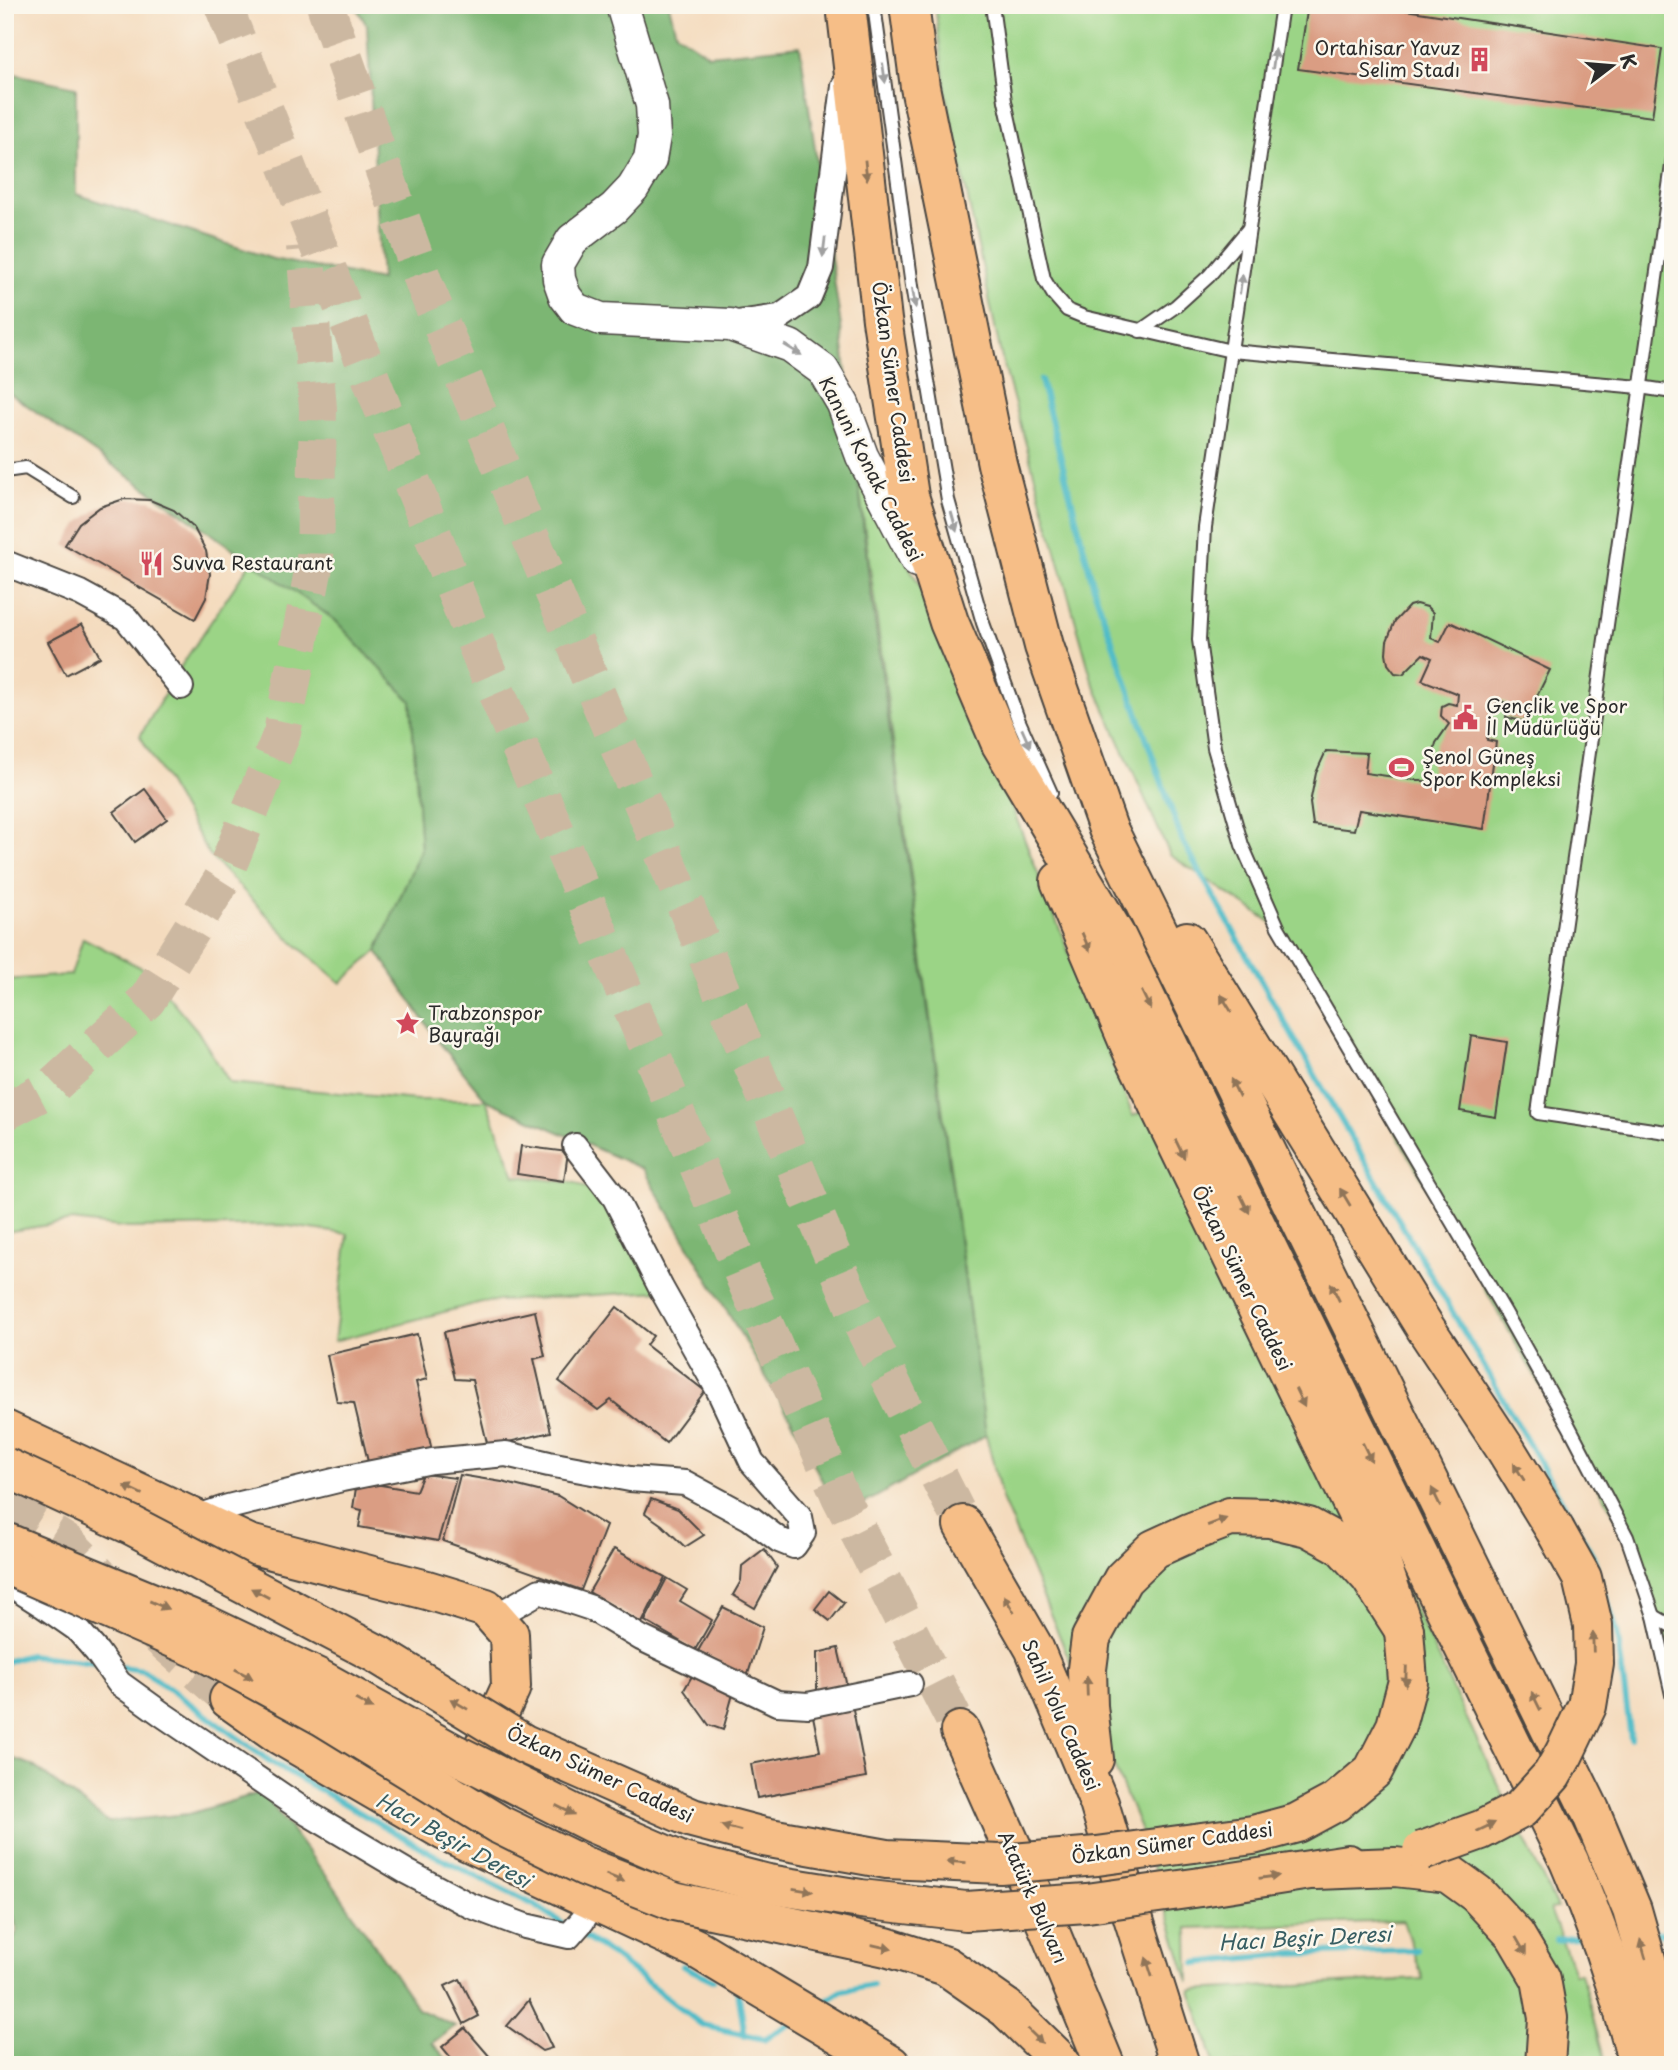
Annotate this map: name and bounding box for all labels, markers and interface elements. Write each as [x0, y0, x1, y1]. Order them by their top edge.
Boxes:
north arrow [1576, 32, 1646, 102]
place label: Ortahisar Yavuz Selim Stadı [1315, 33, 1460, 83]
building icon: Ortahisar Yavuz Selim Stadı [1466, 45, 1494, 73]
one-way arrow [1269, 48, 1280, 70]
text: K [1614, 50, 1645, 72]
one-way arrow [878, 62, 889, 84]
one-way arrow [860, 159, 871, 181]
one-way arrow [818, 236, 829, 258]
one-way arrow [1236, 273, 1247, 295]
street label: Özkan Sümer Caddesi [866, 279, 922, 484]
one-way arrow [909, 287, 920, 309]
one-way arrow [784, 344, 803, 356]
street label: Kanuni Konak Caddesi [813, 371, 931, 566]
one-way arrow [949, 512, 959, 533]
place label: Suvva Restaurant [172, 548, 333, 576]
restaurant icon: Suvva Restaurant [138, 549, 166, 577]
place label: Gençlik ve Spor İl Müdürlüğü [1486, 691, 1627, 741]
public building icon: Gençlik ve Spor İl Müdürlüğü [1452, 703, 1480, 731]
one-way arrow [1021, 727, 1032, 748]
place label: Şenol Güneş Spor Kompleksi [1422, 742, 1561, 792]
sports icon: Şenol Güneş Spor Kompleksi [1388, 754, 1416, 782]
one-way arrow [1080, 932, 1091, 953]
one-way arrow [1140, 990, 1152, 1010]
one-way arrow [1220, 994, 1232, 1013]
place label: Trabzonspor Bayrağı [428, 998, 542, 1048]
place icon: Trabzonspor Bayrağı [394, 1010, 422, 1038]
one-way arrow [1229, 1078, 1241, 1098]
one-way arrow [1174, 1139, 1185, 1159]
street label: Özkan Sümer Caddesi [1186, 1180, 1300, 1375]
one-way arrow [1339, 1187, 1352, 1207]
one-way arrow [1240, 1194, 1251, 1214]
one-way arrow [1330, 1282, 1341, 1302]
one-way arrow [1295, 1388, 1306, 1408]
one-way arrow [1361, 1443, 1373, 1463]
one-way arrow [1513, 1462, 1526, 1482]
one-way arrow [123, 1484, 143, 1496]
one-way arrow [1430, 1487, 1441, 1507]
one-way arrow [1206, 1516, 1227, 1527]
one-way arrow [250, 1587, 270, 1599]
one-way arrow [1003, 1595, 1015, 1614]
one-way arrow [149, 1599, 169, 1611]
one-way arrow [1587, 1631, 1599, 1653]
street label: Sahil Yolu Caddesi [1016, 1634, 1108, 1795]
one-way arrow [1401, 1665, 1412, 1687]
one-way arrow [235, 1668, 254, 1680]
one-way arrow [1082, 1675, 1093, 1697]
one-way arrow [1531, 1691, 1542, 1711]
one-way arrow [354, 1698, 374, 1709]
one-way arrow [449, 1698, 468, 1710]
street label: Özkan Sümer Caddesi [502, 1717, 698, 1829]
water label: Hacı Beşir Deresi [371, 1783, 540, 1897]
one-way arrow [555, 1804, 575, 1815]
street label: Özkan Sümer Caddesi [1069, 1814, 1274, 1870]
one-way arrow [720, 1822, 742, 1833]
one-way arrow [1476, 1822, 1496, 1833]
street label: Atatürk Bulvarı [992, 1826, 1076, 1967]
one-way arrow [945, 1856, 967, 1867]
one-way arrow [1258, 1871, 1280, 1882]
one-way arrow [604, 1872, 625, 1883]
one-way arrow [792, 1885, 814, 1896]
water label: Hacı Beşir Deresi [1218, 1916, 1395, 1957]
one-way arrow [1515, 1936, 1527, 1955]
one-way arrow [1638, 1938, 1648, 1959]
one-way arrow [871, 1942, 893, 1953]
one-way arrow [1143, 1956, 1154, 1977]
one-way arrow [1026, 2027, 1043, 2044]

